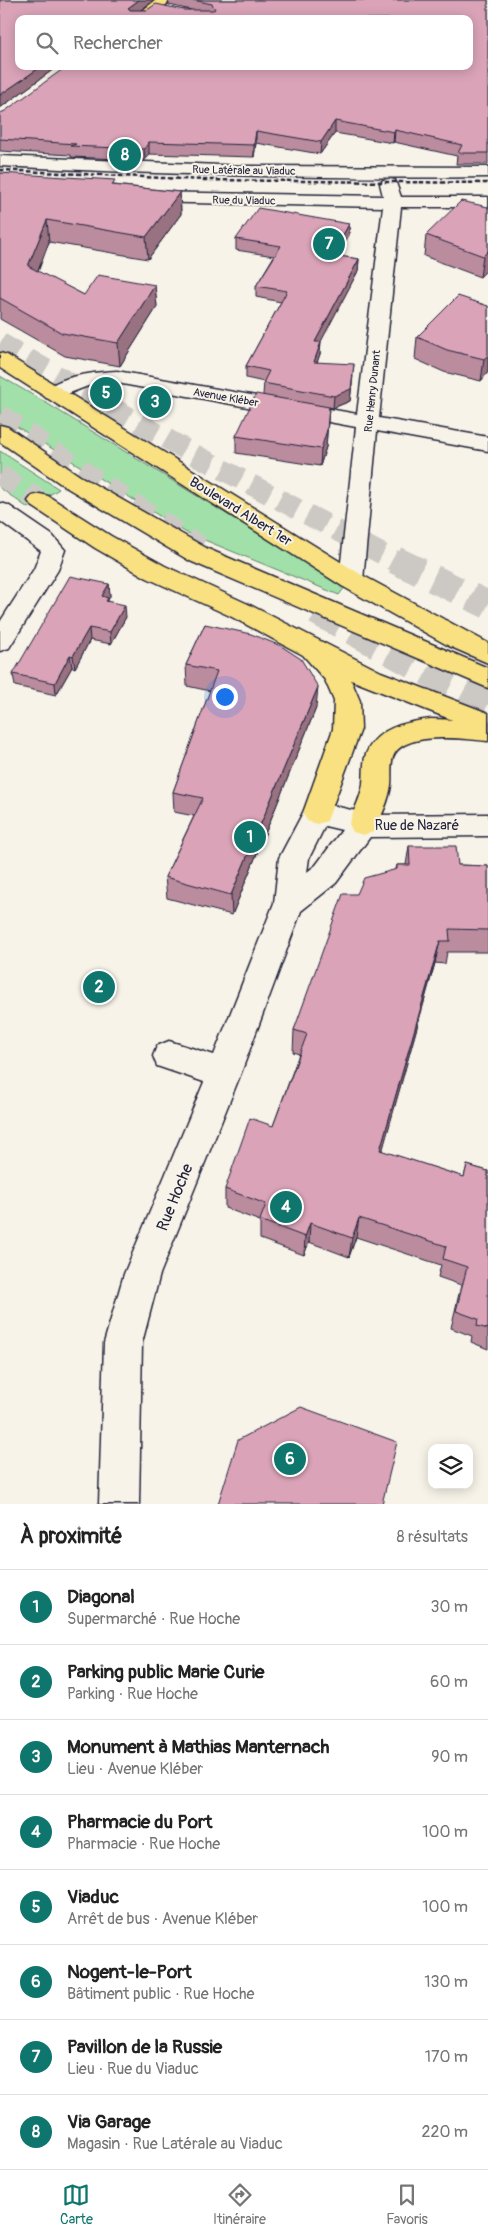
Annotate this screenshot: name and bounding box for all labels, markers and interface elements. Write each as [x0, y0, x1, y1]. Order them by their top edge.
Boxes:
search box [15, 15, 473, 70]
icon: search [33, 29, 61, 57]
text: Rechercher [73, 31, 163, 55]
pin: 8 [109, 136, 141, 174]
street label: Rue Latérale au Viaduc [192, 163, 296, 178]
street label: Rue du Viaduc [212, 193, 276, 208]
pin: 7 [313, 225, 345, 263]
street label: Rue Henry Dunant [362, 349, 383, 433]
pin: 5 [90, 374, 122, 412]
pin: 3 [139, 383, 171, 421]
street label: Avenue Kléber [192, 385, 260, 410]
street label: Boulevard Albert 1er [186, 473, 295, 550]
your location [212, 684, 238, 710]
street label: Rue de Nazaré [375, 817, 459, 834]
pin: 1 [234, 818, 266, 856]
pin: 2 [83, 968, 115, 1006]
street label: Rue Hoche [152, 1161, 198, 1234]
pin: 4 [270, 1188, 302, 1226]
pin: 6 [274, 1440, 306, 1478]
map controls [428, 1444, 473, 1489]
button: layers [428, 1444, 473, 1489]
text: À proximité [20, 1523, 123, 1550]
text: 8 résultats [397, 1527, 468, 1547]
text: Diagonal [67, 1585, 135, 1609]
text: 1 [33, 1597, 39, 1617]
text: 30 m [430, 1597, 468, 1617]
text: Supermarché · Rue Hoche [67, 1609, 240, 1629]
text: Parking public Marie Curie [67, 1660, 264, 1684]
text: 2 [32, 1672, 40, 1692]
text: 60 m [430, 1672, 468, 1692]
text: Parking · Rue Hoche [67, 1684, 198, 1704]
text: Monument à Mathias Manternach [67, 1735, 329, 1759]
text: 3 [32, 1747, 40, 1767]
text: 90 m [431, 1747, 468, 1767]
text: Lieu · Avenue Kléber [67, 1759, 203, 1779]
text: Pharmacie du Port [67, 1810, 212, 1834]
text: 4 [31, 1822, 41, 1842]
text: 100 m [422, 1822, 468, 1842]
text: Pharmacie · Rue Hoche [67, 1834, 220, 1854]
text: Viaduc [67, 1885, 119, 1909]
text: 5 [32, 1897, 40, 1917]
text: 100 m [422, 1897, 468, 1917]
text: Arrêt de bus · Avenue Kléber [67, 1909, 258, 1929]
text: Nogent-le-Port [67, 1960, 192, 1984]
text: 6 [31, 1972, 41, 1992]
text: 130 m [424, 1972, 468, 1992]
text: Bâtiment public · Rue Hoche [67, 1984, 254, 2004]
text: Pavillon de la Russie [67, 2035, 222, 2059]
text: 7 [32, 2047, 40, 2067]
text: 170 m [425, 2047, 468, 2067]
text: Lieu · Rue du Viaduc [67, 2059, 199, 2079]
text: Via Garage [67, 2110, 151, 2134]
text: 8 [32, 2122, 40, 2142]
text: 220 m [422, 2122, 468, 2142]
text: Magasin · Rue Latérale au Viaduc [67, 2134, 283, 2154]
tab: Carte [60, 2181, 93, 2228]
tab: Itinéraire [213, 2181, 266, 2228]
tab: Favoris [386, 2181, 428, 2228]

